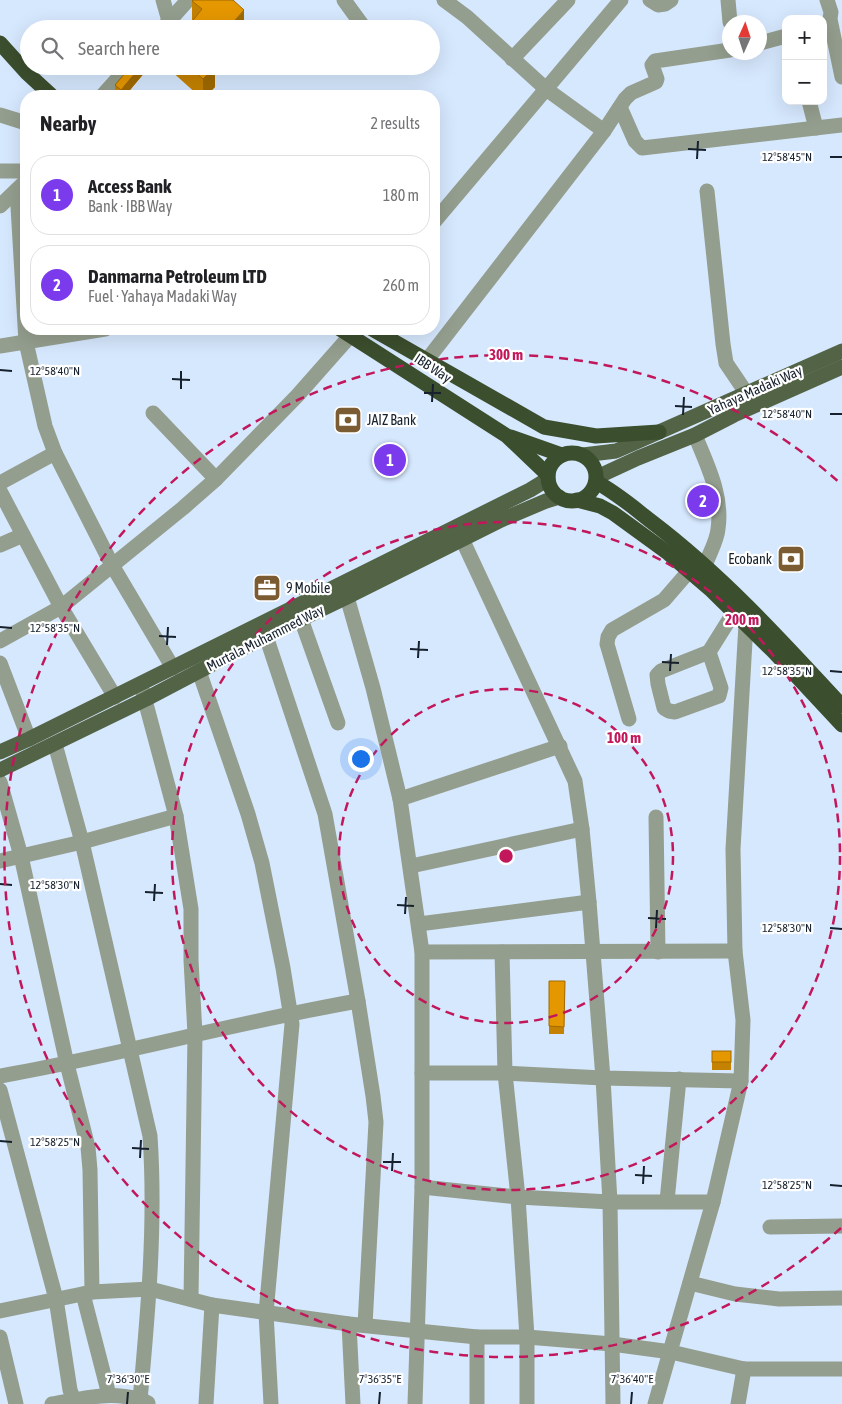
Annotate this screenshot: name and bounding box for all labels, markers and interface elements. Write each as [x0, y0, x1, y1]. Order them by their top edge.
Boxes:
north arrow [722, 15, 767, 60]
map controls [782, 15, 827, 105]
button: + [782, 15, 827, 60]
search box [20, 20, 440, 75]
icon: search [38, 34, 66, 62]
text: Search here [78, 37, 160, 59]
button: − [782, 60, 827, 105]
text: Nearby [40, 111, 96, 135]
text: 2 results [370, 114, 420, 132]
text: 12°58'45"N [762, 150, 812, 164]
text: Access Bank [88, 175, 171, 197]
text: 1 [53, 186, 61, 204]
text: 180 m [383, 186, 419, 204]
text: Bank · IBB Way [88, 197, 172, 215]
text: Danmarna Petroleum LTD [88, 265, 267, 287]
text: 2 [53, 276, 61, 294]
text: 260 m [383, 276, 419, 294]
text: Fuel · Yahaya Madaki Way [88, 287, 237, 305]
text: 300 m [489, 346, 523, 363]
street label: IBB Way [412, 350, 455, 386]
street label: Yahaya Madaki Way [706, 362, 805, 418]
text: 12°58'40"N [30, 364, 80, 378]
bank icon: JAIZ Bank [333, 405, 363, 435]
text: 12°58'40"N [762, 407, 812, 421]
place label: JAIZ Bank [367, 412, 416, 428]
pin: 1 [374, 441, 406, 479]
pin: 2 [687, 482, 719, 520]
bank icon: Ecobank [776, 544, 806, 574]
place label: Ecobank [728, 551, 772, 567]
office icon: 9 Mobile [252, 573, 282, 603]
place label: 9 Mobile [286, 580, 330, 596]
street label: Murtala Muhammed Way [204, 601, 326, 674]
text: 200 m [725, 611, 759, 628]
text: 12°58'35"N [30, 621, 80, 635]
text: 12°58'35"N [762, 664, 812, 678]
text: 100 m [607, 729, 641, 746]
your location [348, 746, 374, 772]
centre of rings [497, 847, 515, 865]
text: 12°58'30"N [30, 878, 80, 892]
text: 12°58'30"N [762, 921, 812, 935]
text: 12°58'25"N [30, 1135, 80, 1149]
text: 12°58'25"N [762, 1178, 812, 1192]
text: 7°36'30"E [107, 1372, 149, 1386]
text: 7°36'35"E [359, 1372, 401, 1386]
text: 7°36'40"E [611, 1372, 653, 1386]

